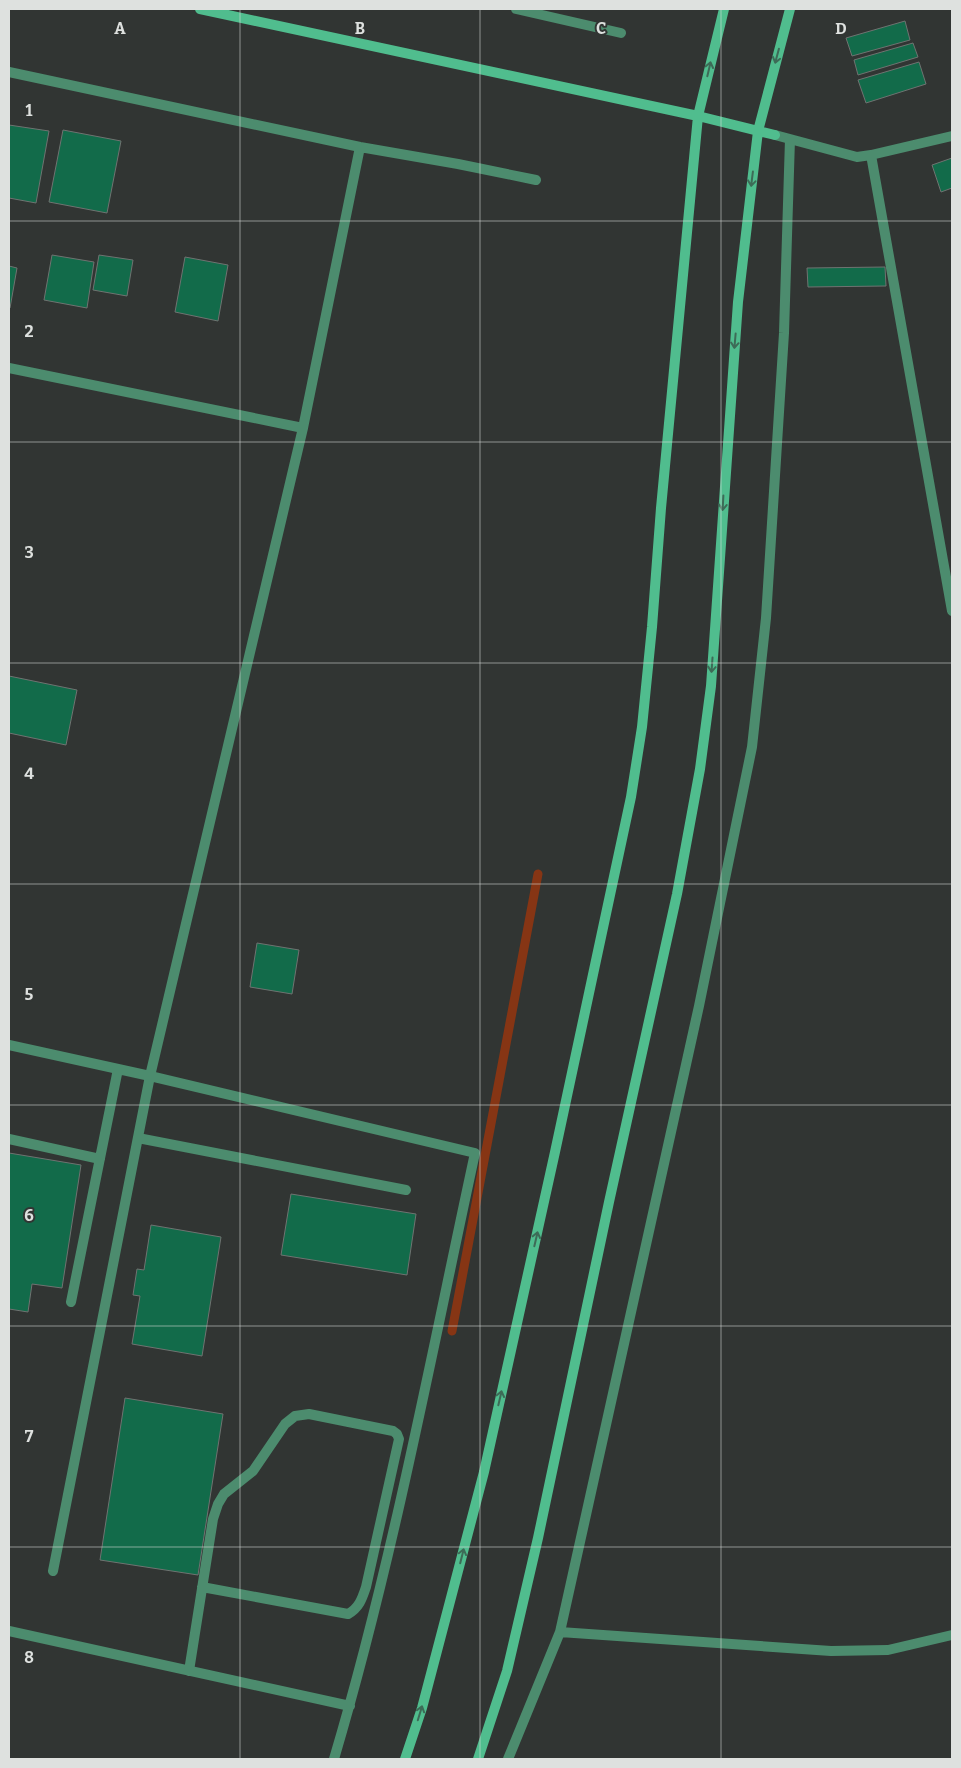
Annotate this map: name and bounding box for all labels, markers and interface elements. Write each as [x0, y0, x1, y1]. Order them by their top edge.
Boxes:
text: A [114, 19, 126, 38]
text: B [355, 19, 365, 38]
text: C [596, 19, 606, 38]
text: D [835, 19, 847, 38]
one-way arrow [772, 47, 782, 63]
one-way arrow [705, 61, 714, 77]
text: 1 [26, 101, 33, 120]
one-way arrow [747, 171, 757, 187]
text: 2 [24, 322, 34, 341]
one-way arrow [730, 333, 740, 349]
one-way arrow [719, 495, 728, 511]
text: 3 [24, 543, 34, 562]
one-way arrow [708, 657, 717, 673]
text: 4 [24, 764, 34, 783]
text: 5 [25, 985, 34, 1004]
text: 6 [24, 1206, 34, 1225]
one-way arrow [532, 1232, 541, 1248]
one-way arrow [496, 1390, 505, 1406]
text: 7 [25, 1427, 34, 1446]
one-way arrow [458, 1548, 467, 1564]
text: 8 [24, 1648, 34, 1667]
one-way arrow [415, 1705, 425, 1721]

